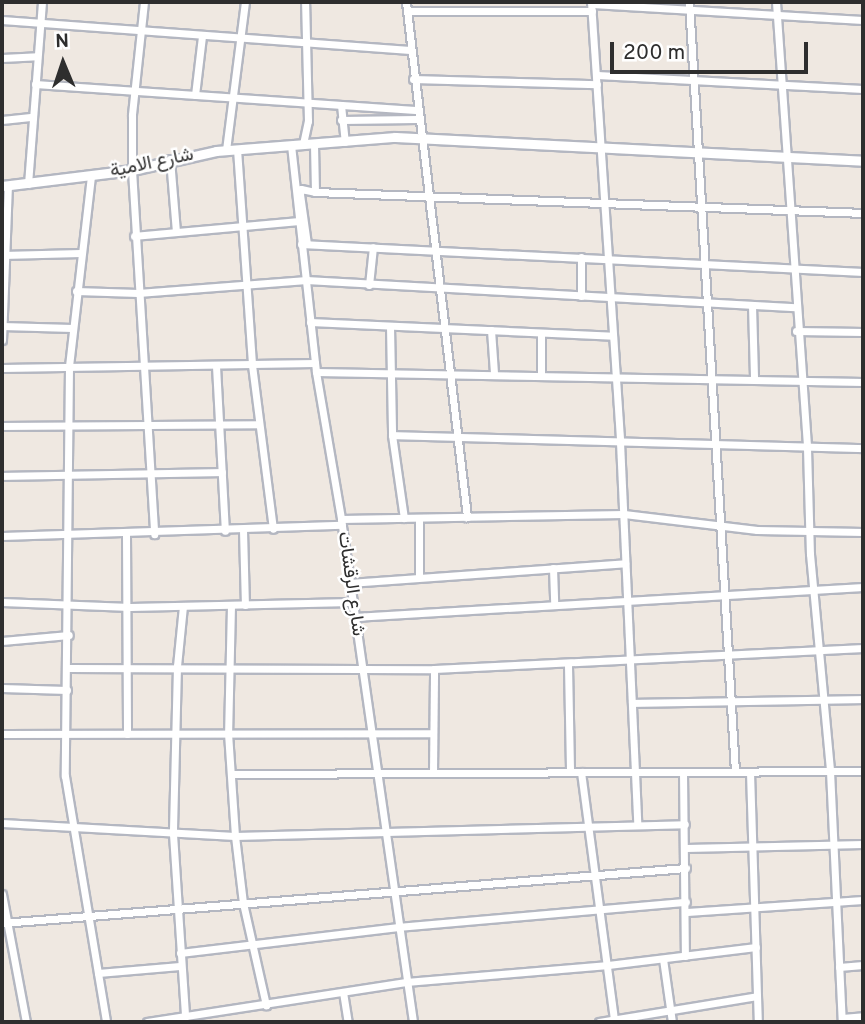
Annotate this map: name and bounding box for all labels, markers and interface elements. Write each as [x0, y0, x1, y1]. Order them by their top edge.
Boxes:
north arrow [28, 28, 98, 98]
scale bar [613, 28, 811, 72]
text: N [55, 30, 70, 54]
text: 200 m [623, 40, 685, 67]
street label: شارع الامية [108, 144, 196, 184]
street label: شارع الرقشات [331, 530, 369, 638]

